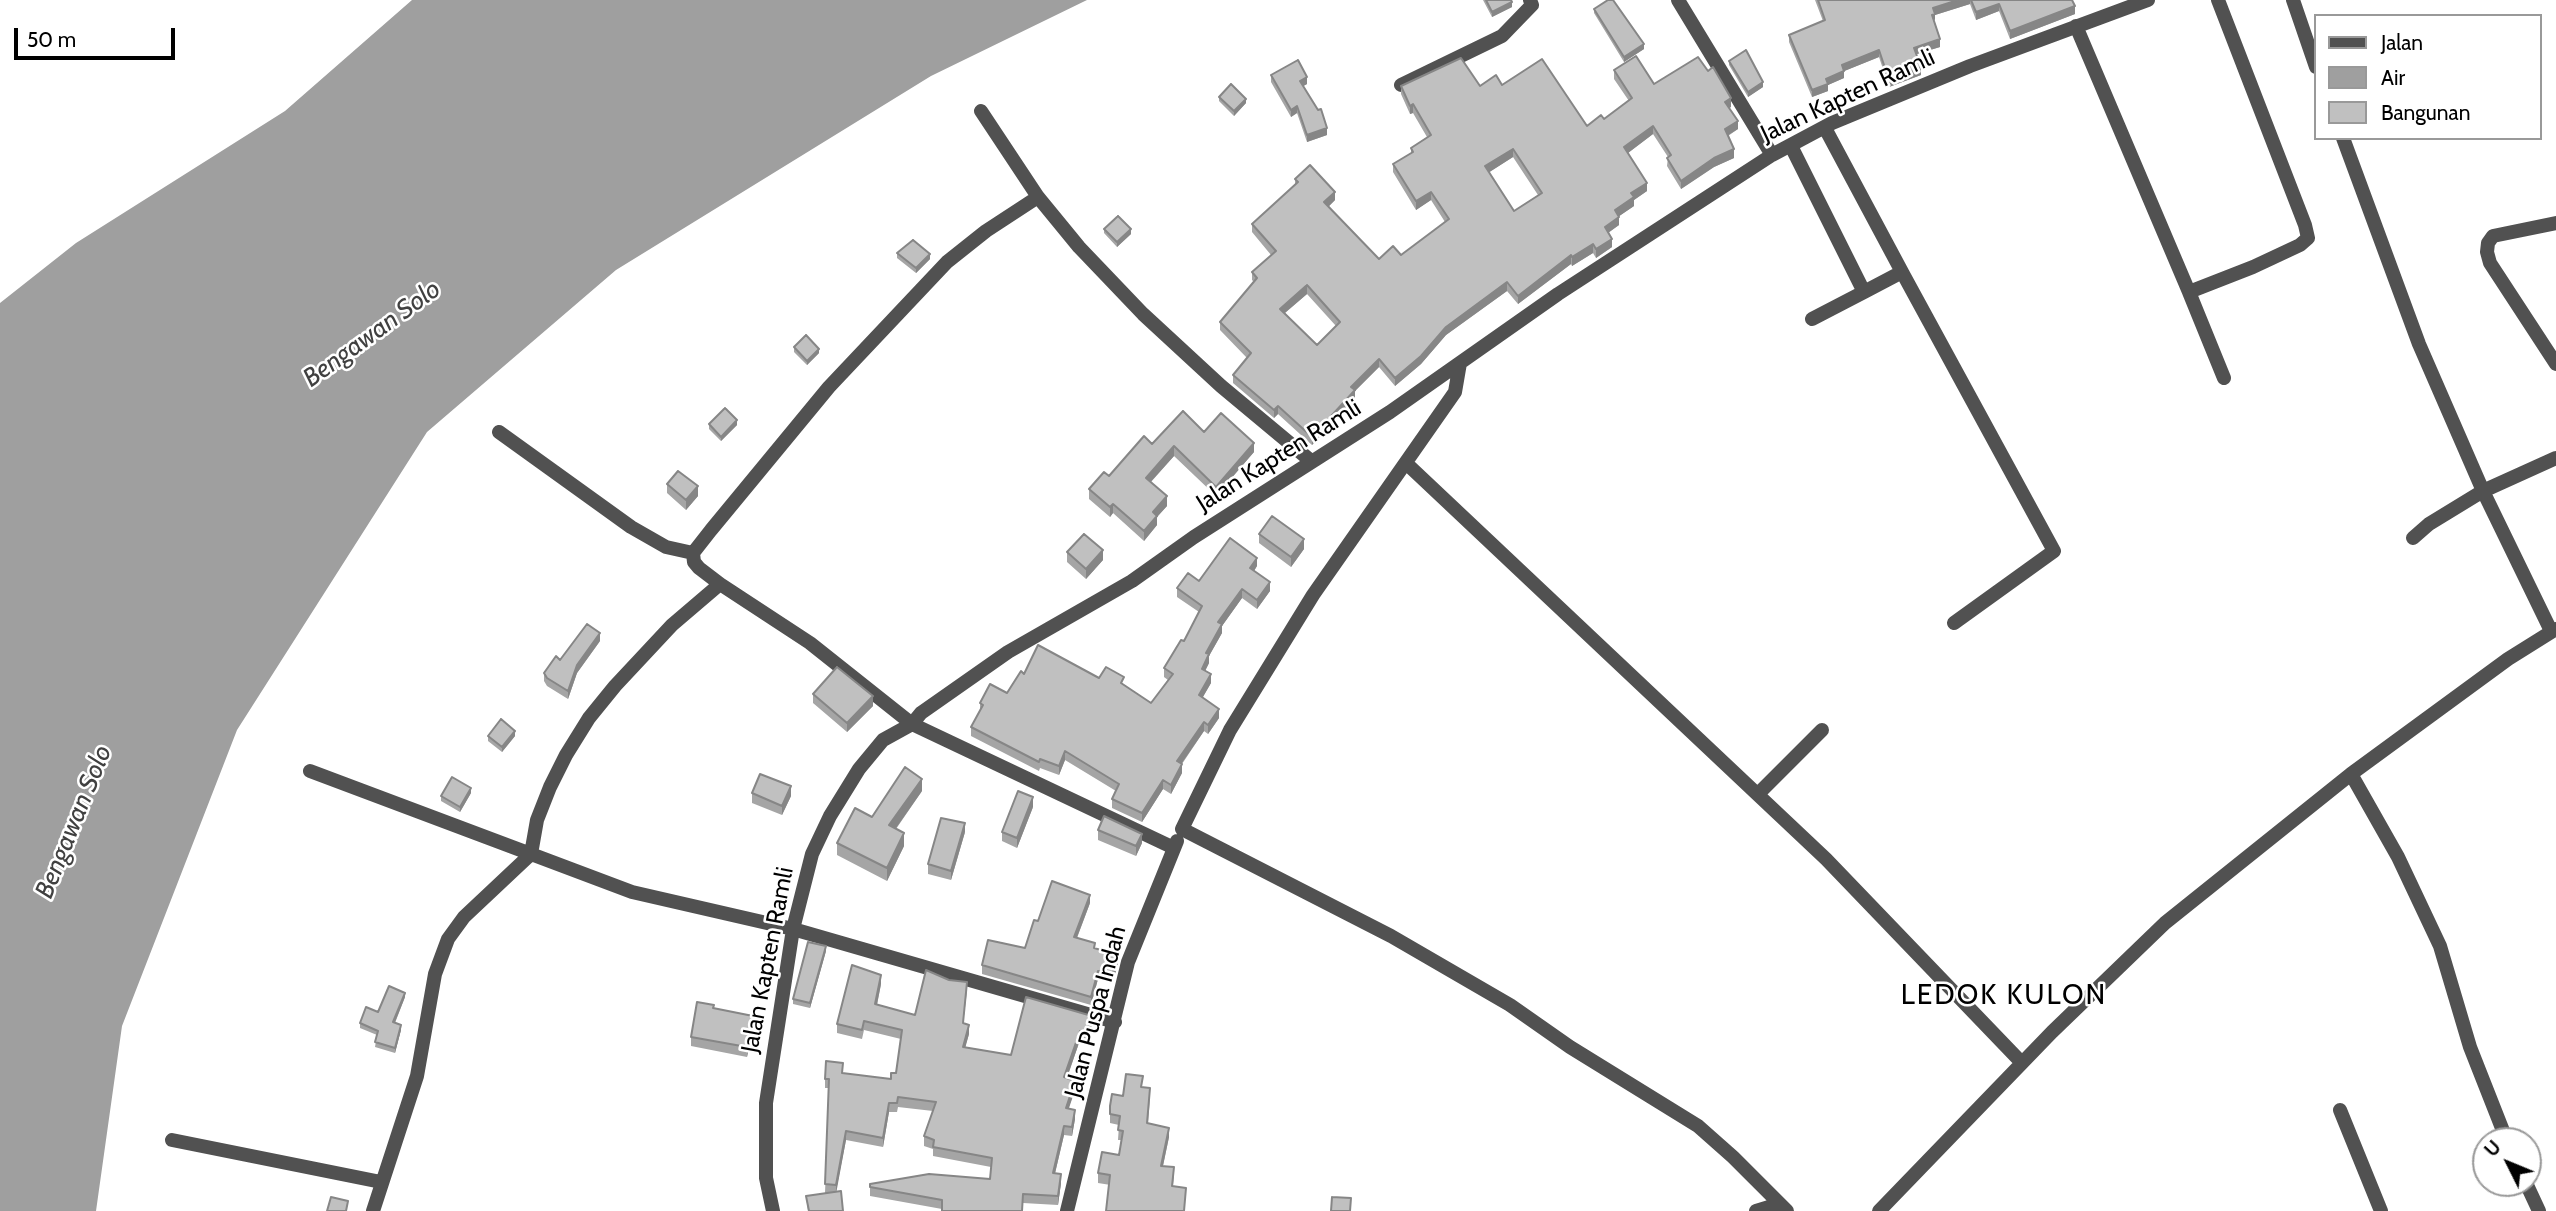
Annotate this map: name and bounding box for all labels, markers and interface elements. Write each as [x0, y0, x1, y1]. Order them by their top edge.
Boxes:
scale bar [18, 14, 178, 58]
legend [2314, 14, 2542, 140]
text: 50 m [27, 27, 76, 52]
text: Jalan [2381, 30, 2423, 55]
street label: Jalan Kapten Ramli [1757, 43, 1939, 149]
text: Air [2381, 65, 2405, 90]
text: Bangunan [2381, 100, 2470, 125]
water label: Bengawan Solo [297, 274, 447, 394]
street label: Jalan Kapten Ramli [1191, 394, 1367, 518]
water label: Bengawan Solo [29, 741, 119, 903]
street label: Jalan Kapten Ramli [736, 865, 800, 1055]
street label: Jalan Puspa Indah [1059, 923, 1133, 1101]
district label: LEDOK KULON [1902, 979, 2106, 1013]
north arrow [2472, 1127, 2542, 1197]
text: U [2480, 1136, 2506, 1162]

